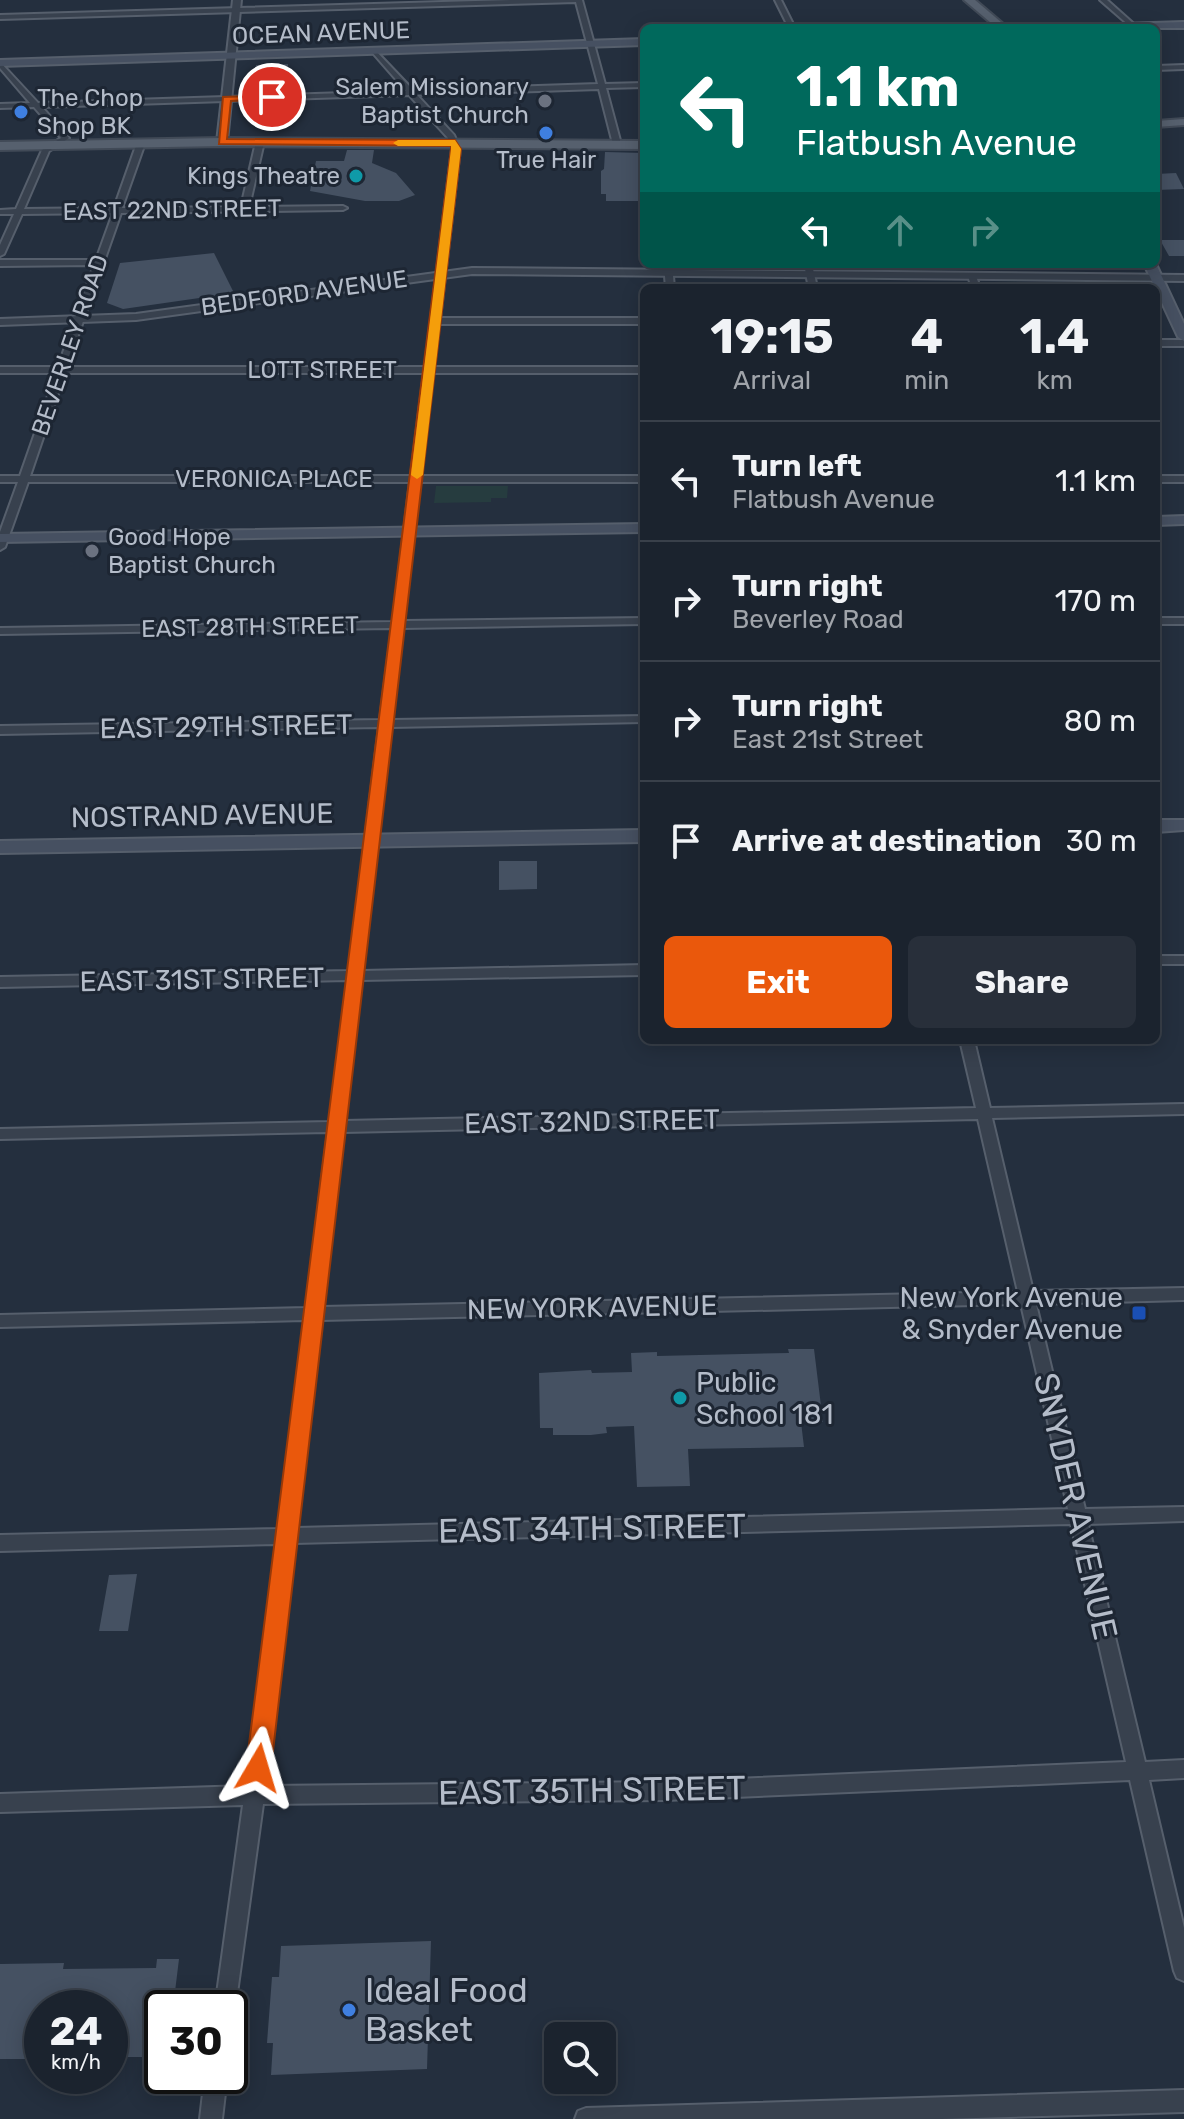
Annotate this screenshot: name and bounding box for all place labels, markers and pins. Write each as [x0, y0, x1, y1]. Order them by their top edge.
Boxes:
pin [238, 63, 306, 131]
place label: Salem Missionary Baptist Church [335, 73, 529, 129]
place label: The Chop Shop BK [37, 84, 143, 140]
marker: Salem Missionary Baptist Church [536, 92, 554, 110]
marker: The Chop Shop BK [12, 103, 30, 121]
marker: True Hair [537, 124, 555, 142]
place label: True Hair [496, 146, 596, 174]
place label: Kings Theatre [187, 162, 340, 190]
marker: Kings Theatre [347, 167, 365, 185]
place label: Good Hope Baptist Church [108, 523, 276, 579]
marker: Good Hope Baptist Church [83, 542, 101, 560]
place label: New York Avenue & Snyder Avenue [900, 1281, 1123, 1346]
marker: New York Avenue & Snyder Avenue [1130, 1304, 1148, 1322]
place label: Public School 181 [696, 1366, 834, 1431]
marker: Public School 181 [671, 1389, 689, 1407]
place label: Ideal Food Basket [365, 1970, 528, 2050]
marker: Ideal Food Basket [340, 2001, 358, 2019]

